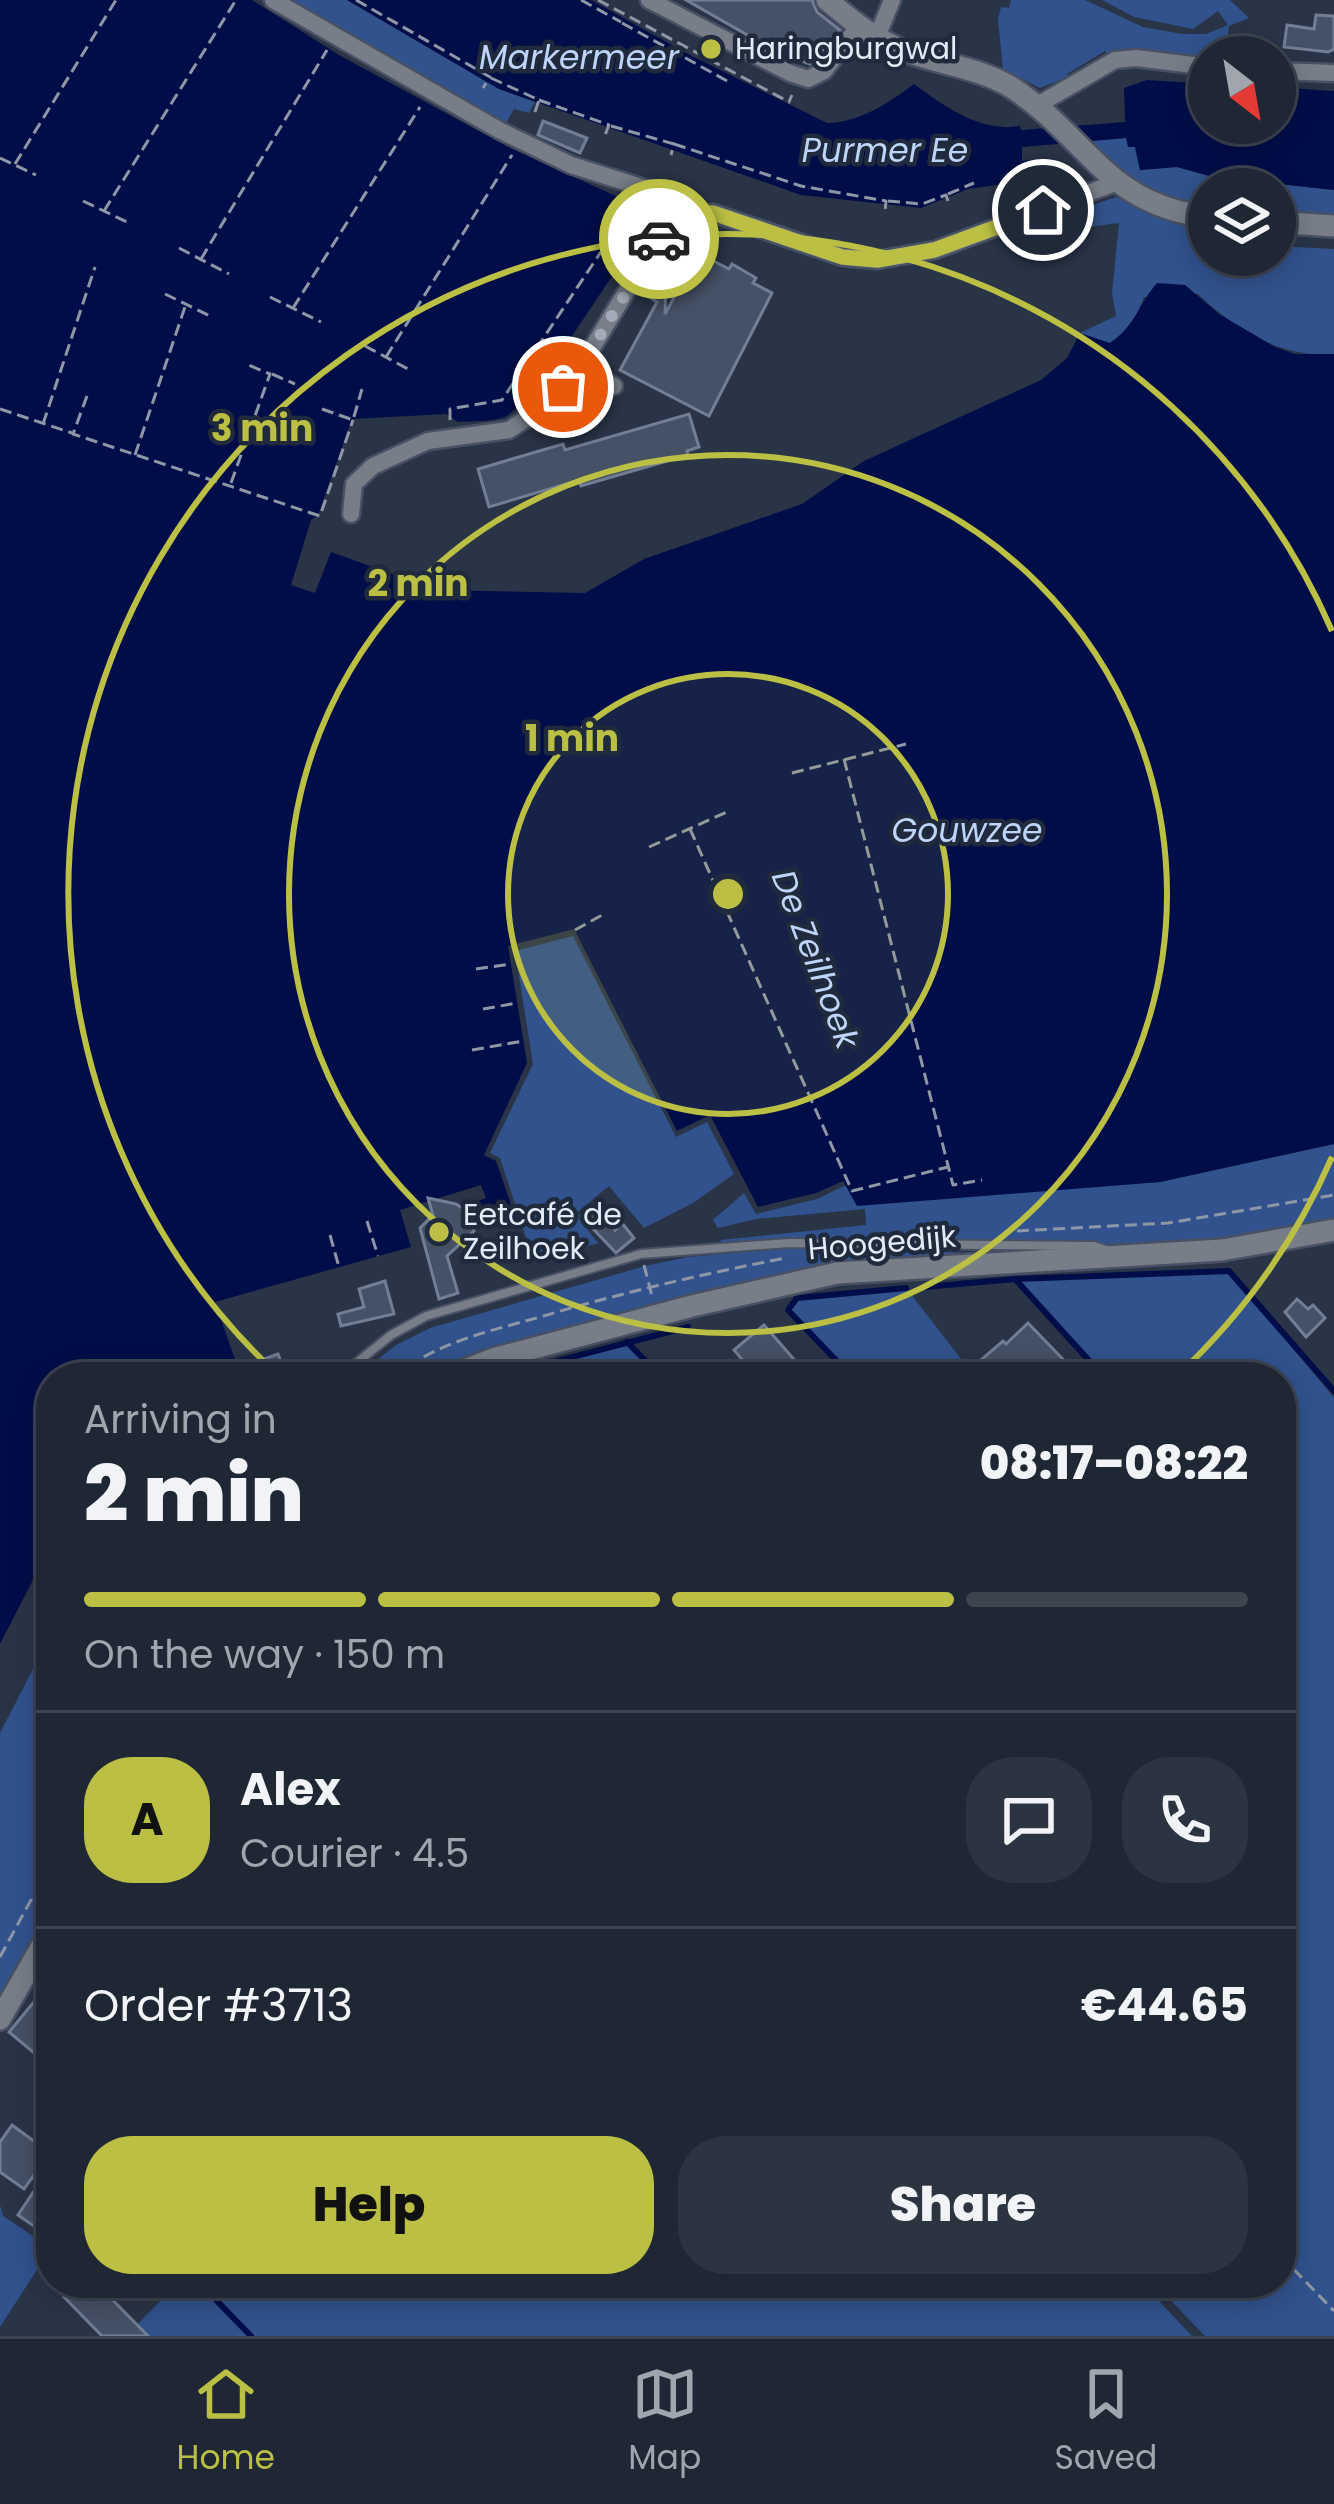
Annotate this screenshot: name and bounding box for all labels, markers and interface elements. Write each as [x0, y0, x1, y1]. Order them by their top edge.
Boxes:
place label: Haringburgwal [735, 27, 957, 70]
water label: Markermeer [479, 34, 680, 81]
marker: Haringburgwal [698, 36, 724, 62]
north arrow [1188, 36, 1296, 144]
map controls [1188, 36, 1296, 276]
water label: Purmer Ee [802, 127, 968, 174]
pin [992, 159, 1094, 261]
button: layers [1188, 168, 1296, 276]
icon: home [1010, 177, 1076, 243]
courier [599, 179, 719, 299]
icon: car [626, 206, 692, 272]
pin [512, 336, 614, 438]
icon: bag [530, 354, 596, 420]
text: 3 min [211, 403, 313, 454]
text: 2 min [367, 558, 469, 609]
text: 1 min [525, 713, 619, 764]
water label: Gouwzee [892, 807, 1042, 854]
water label: De Zeilhoek [760, 863, 872, 1057]
centre of rings [707, 873, 749, 915]
place label: Eetcafé de Zeilhoek [463, 1193, 622, 1270]
street label: Hoogedijk [806, 1215, 958, 1270]
marker: Eetcafé de Zeilhoek [426, 1219, 452, 1245]
text: Arriving in [84, 1392, 277, 1447]
text: 08:17–08:22 [980, 1432, 1248, 1495]
text: 2 min [84, 1439, 304, 1548]
text: On the way · 150 m [84, 1627, 445, 1682]
button: chat [966, 1757, 1092, 1883]
button: phone [1122, 1757, 1248, 1883]
text: Alex [240, 1758, 341, 1821]
text: A [130, 1788, 164, 1851]
text: Courier · 4.5 [240, 1826, 469, 1881]
text: Order #3713 [84, 1974, 353, 2037]
text: €44.65 [1081, 1974, 1248, 2037]
button: Help [84, 2136, 654, 2274]
button: Share [678, 2136, 1248, 2274]
tab: Home [177, 2361, 275, 2483]
tab: Map [628, 2361, 701, 2483]
tab: Saved [1054, 2361, 1157, 2483]

